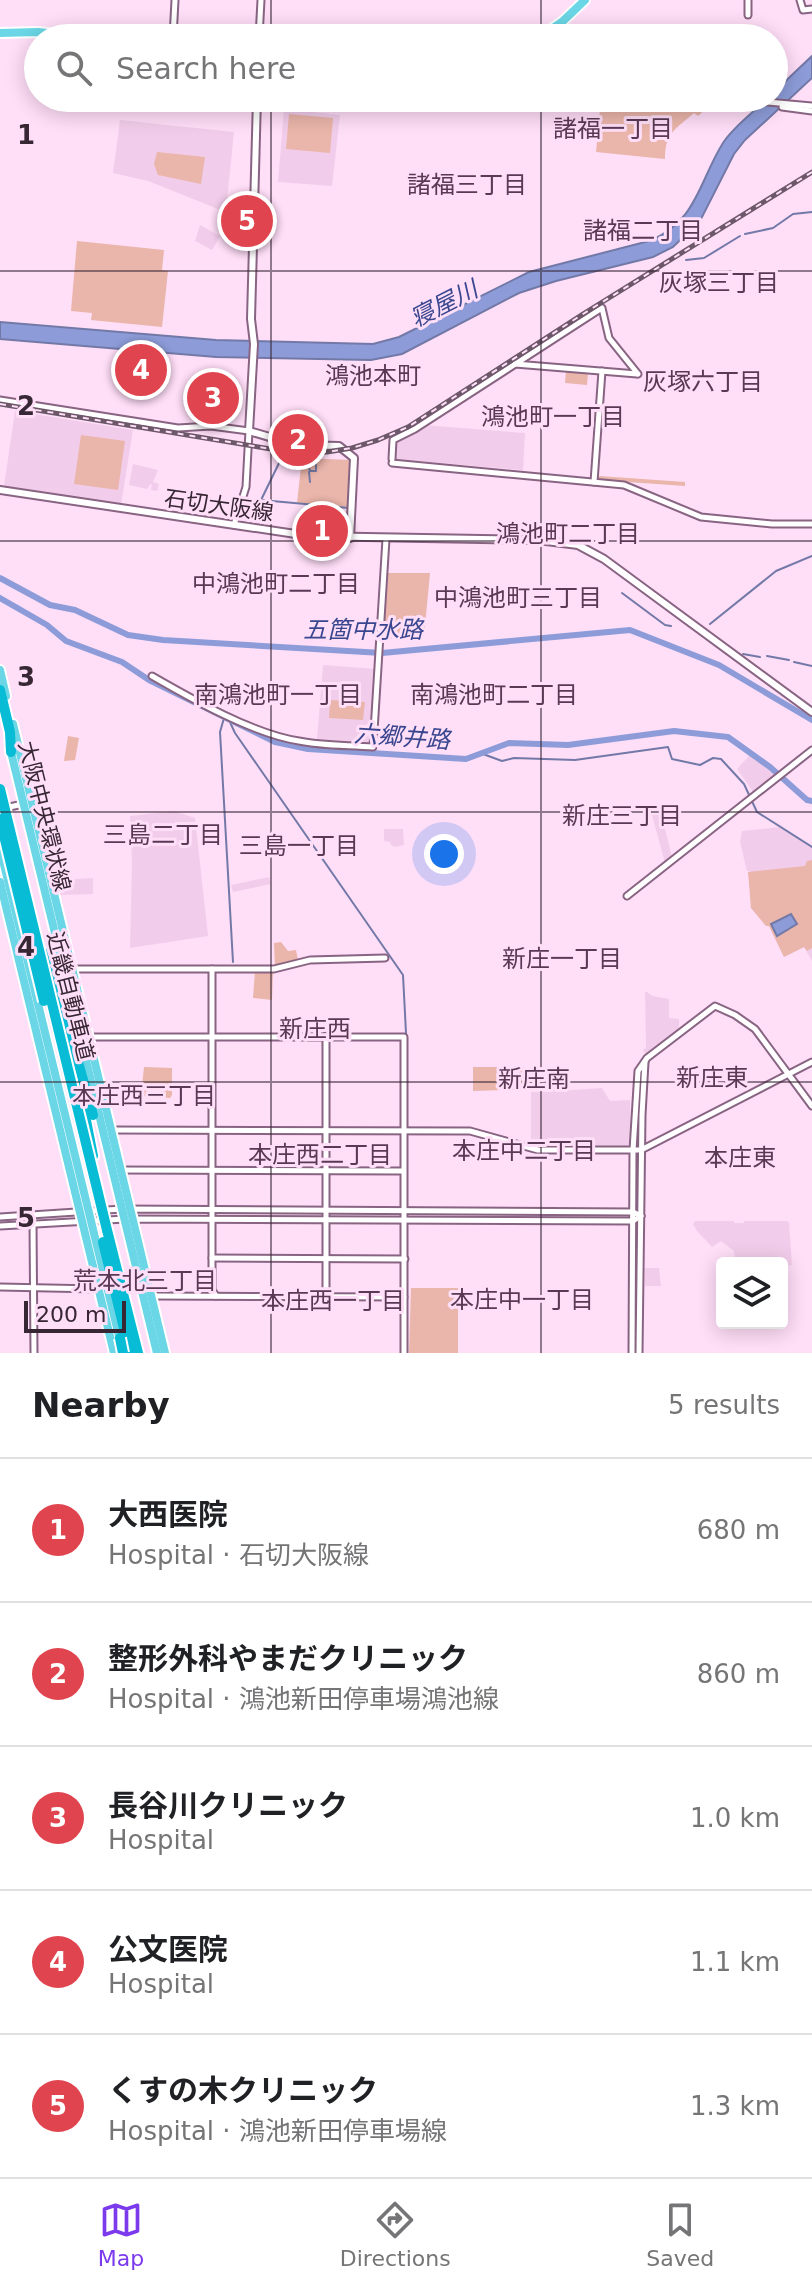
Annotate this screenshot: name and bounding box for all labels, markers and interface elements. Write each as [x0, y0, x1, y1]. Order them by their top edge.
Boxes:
search box [24, 24, 788, 112]
icon: search [52, 46, 96, 90]
text: Search here [116, 51, 296, 86]
district label: 諸福一丁目 [553, 115, 673, 143]
text: 1 [17, 120, 35, 150]
district label: 諸福三丁目 [407, 171, 527, 199]
pin: 5 [221, 191, 273, 251]
district label: 諸福二丁目 [583, 217, 703, 245]
district label: 灰塚三丁目 [659, 269, 779, 297]
water label: 寝屋川 [406, 274, 485, 333]
pin: 4 [115, 340, 167, 400]
district label: 鴻池本町 [325, 362, 421, 390]
pin: 3 [187, 368, 239, 428]
district label: 灰塚六丁目 [643, 368, 763, 396]
text: 2 [17, 391, 35, 421]
district label: 鴻池町一丁目 [481, 403, 625, 431]
pin: 2 [272, 410, 324, 470]
street label: 石切大阪線 [163, 485, 275, 526]
pin: 1 [296, 501, 348, 561]
district label: 鴻池町二丁目 [496, 520, 640, 548]
district label: 中鴻池町二丁目 [192, 570, 360, 598]
district label: 中鴻池町三丁目 [434, 584, 602, 612]
water label: 五箇中水路 [303, 616, 425, 644]
text: 3 [17, 662, 35, 692]
district label: 南鴻池町一丁目 [194, 681, 362, 709]
district label: 南鴻池町二丁目 [410, 681, 578, 709]
water label: 六郷井路 [353, 720, 453, 754]
street label: 大阪中央環状線 [14, 738, 75, 894]
district label: 新庄三丁目 [562, 802, 682, 830]
district label: 三島二丁目 [103, 821, 223, 849]
district label: 三島一丁目 [239, 832, 359, 860]
your location [424, 834, 464, 874]
street label: 近畿自動車道 [42, 929, 99, 1063]
text: 4 [17, 932, 35, 962]
district label: 新庄一丁目 [502, 945, 622, 973]
district label: 新庄西 [279, 1015, 351, 1043]
district label: 新庄東 [676, 1064, 748, 1092]
district label: 新庄南 [498, 1065, 570, 1093]
district label: 本庄西三丁目 [72, 1082, 216, 1110]
district label: 本庄中二丁目 [452, 1137, 596, 1165]
district label: 本庄西二丁目 [248, 1141, 392, 1169]
district label: 本庄東 [704, 1144, 776, 1172]
text: 5 [17, 1203, 35, 1233]
map controls [716, 1257, 788, 1329]
button: layers [716, 1257, 788, 1329]
district label: 荒本北三丁目 [73, 1267, 217, 1295]
district label: 本庄中一丁目 [450, 1286, 594, 1314]
district label: 本庄西一丁目 [261, 1287, 405, 1315]
scale bar [24, 1297, 126, 1333]
text: 200 m [36, 1302, 106, 1327]
text: Nearby [32, 1385, 170, 1425]
text: 5 results [668, 1390, 780, 1420]
text: 大西医院 [108, 1497, 228, 1532]
text: 1 [49, 1515, 67, 1545]
text: 680 m [697, 1515, 780, 1545]
text: Hospital · 石切大阪線 [108, 1540, 369, 1570]
text: 整形外科やまだクリニック [108, 1641, 468, 1676]
text: 2 [49, 1659, 67, 1689]
text: 860 m [697, 1659, 780, 1689]
text: Hospital · 鴻池新田停車場鴻池線 [108, 1684, 499, 1714]
text: 長谷川クリニック [108, 1788, 348, 1823]
text: 3 [49, 1803, 67, 1833]
text: 1.0 km [690, 1803, 780, 1833]
text: Hospital [108, 1825, 214, 1855]
text: 公文医院 [108, 1932, 228, 1967]
text: 4 [49, 1947, 67, 1977]
text: 1.1 km [690, 1947, 780, 1977]
text: Hospital [108, 1969, 214, 1999]
text: くすの木クリニック [108, 2073, 378, 2108]
text: 5 [49, 2091, 67, 2121]
text: 1.3 km [690, 2091, 780, 2121]
text: Hospital · 鴻池新田停車場線 [108, 2116, 447, 2146]
tab: Map [98, 2198, 144, 2271]
tab: Directions [340, 2198, 451, 2271]
tab: Saved [646, 2198, 714, 2271]

